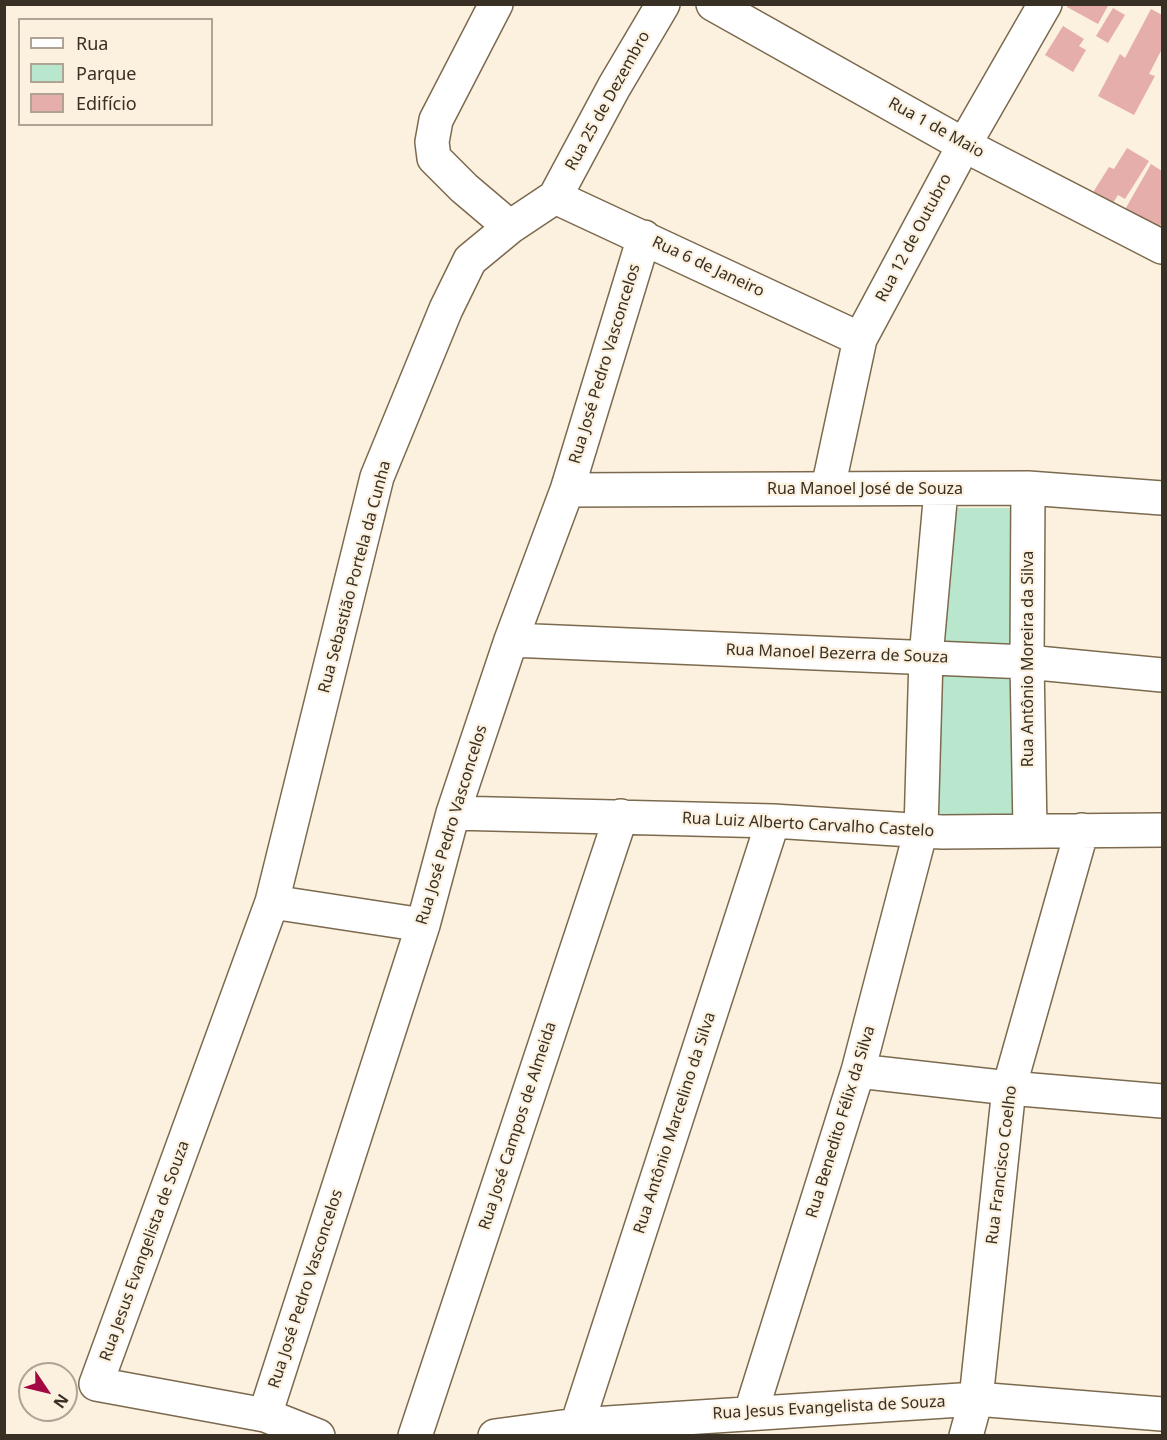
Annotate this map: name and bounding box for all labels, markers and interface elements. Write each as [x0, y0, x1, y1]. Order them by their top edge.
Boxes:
legend [18, 18, 213, 126]
street label: Rua 25 de Dezembro [562, 28, 654, 174]
text: Rua [76, 31, 108, 55]
text: Parque [76, 61, 136, 85]
text: Edifício [76, 91, 137, 115]
street label: Rua 1 de Maio [885, 94, 987, 162]
street label: Rua 12 de Outubro [872, 171, 956, 305]
street label: Rua 6 de Janeiro [649, 233, 767, 301]
street label: Rua José Pedro Vasconcelos [565, 262, 645, 466]
street label: Rua Sebastião Portela da Cunha [315, 459, 395, 695]
street label: Rua Manoel José de Souza [767, 479, 963, 499]
street label: Rua Antônio Moreira da Silva [1018, 551, 1038, 767]
street label: Rua Manoel Bezerra de Souza [725, 641, 949, 667]
street label: Rua José Pedro Vasconcelos [412, 723, 492, 927]
street label: Rua Luiz Alberto Carvalho Castelo [681, 809, 935, 841]
street label: Rua Antônio Marcelino da Silva [630, 1010, 720, 1236]
street label: Rua José Campos de Almeida [475, 1020, 561, 1232]
street label: Rua Benedito Félix da Silva [803, 1023, 879, 1221]
street label: Rua Francisco Coelho [983, 1084, 1021, 1246]
street label: Rua Jesus Evangelista de Souza [96, 1138, 194, 1364]
street label: Rua José Pedro Vasconcelos [265, 1187, 347, 1391]
north arrow [18, 1362, 78, 1422]
text: N [48, 1390, 74, 1413]
street label: Rua Jesus Evangelista de Souza [712, 1392, 946, 1424]

